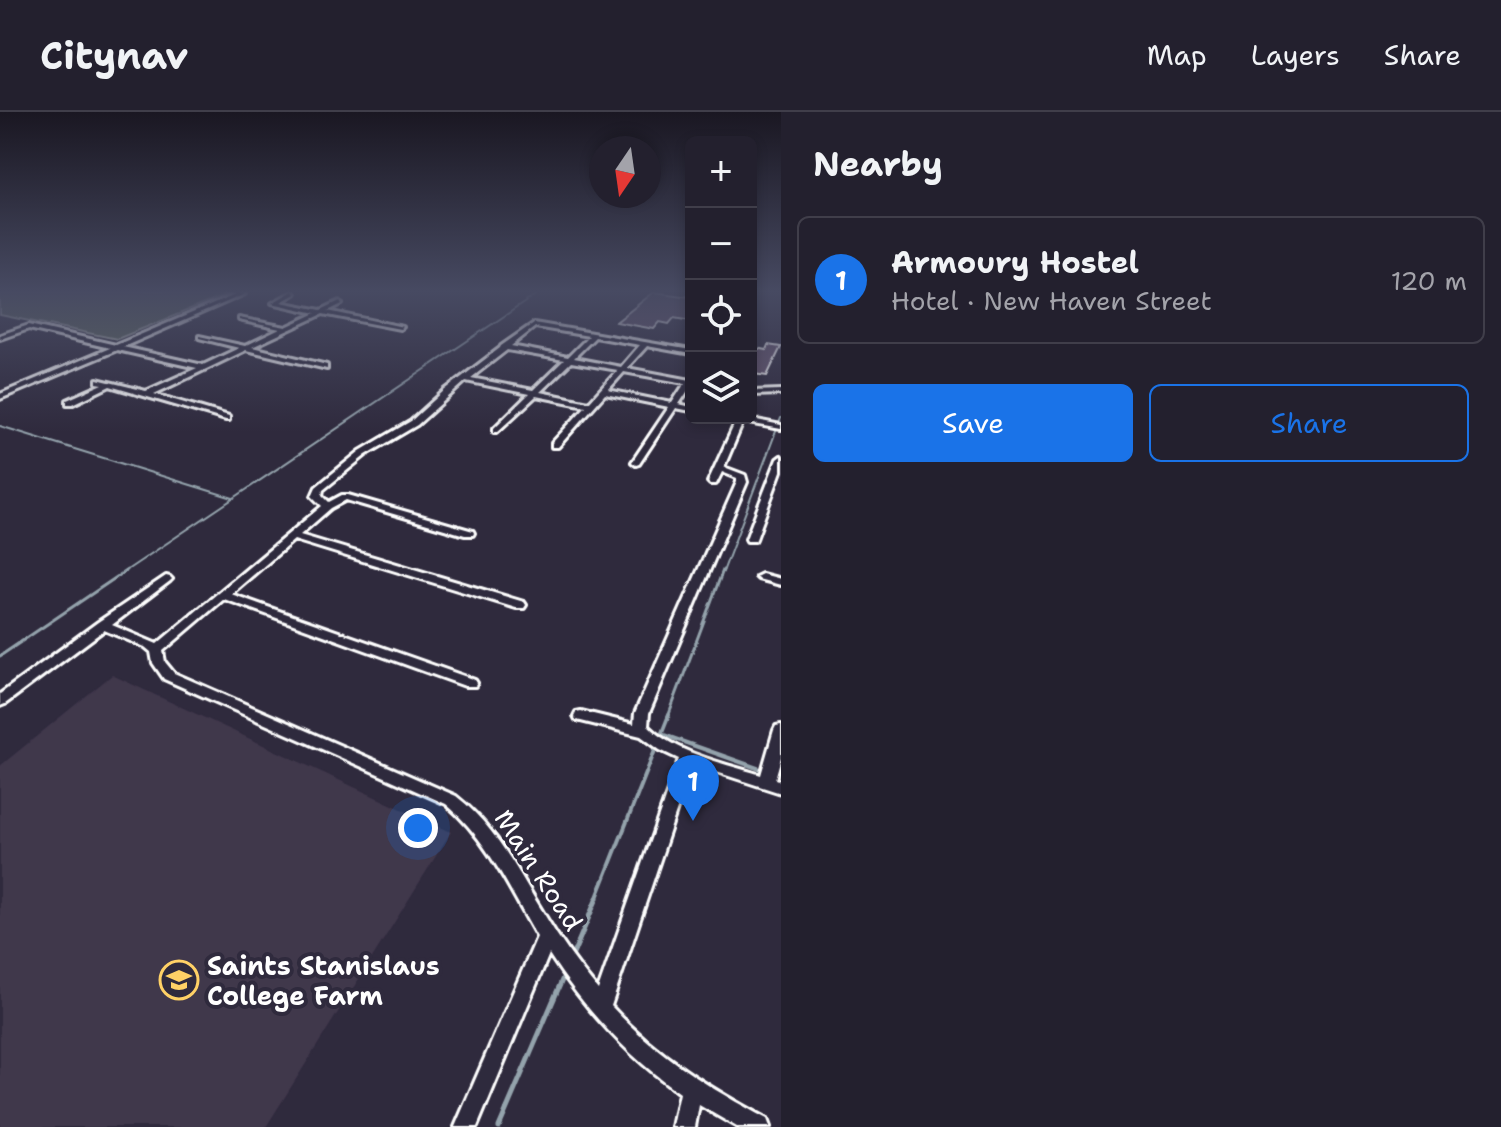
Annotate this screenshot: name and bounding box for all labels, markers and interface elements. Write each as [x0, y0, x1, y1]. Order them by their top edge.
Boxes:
text: Citynav [40, 30, 188, 81]
text: Map [1147, 36, 1207, 74]
text: Layers [1251, 36, 1340, 74]
text: Share [1384, 36, 1461, 74]
north arrow [589, 136, 661, 208]
map controls [685, 136, 757, 424]
button: + [685, 136, 757, 208]
text: Nearby [813, 141, 943, 187]
button: − [685, 208, 757, 280]
text: Armoury Hostel [891, 242, 1139, 283]
text: 1 [835, 263, 847, 298]
text: 120 m [1391, 263, 1467, 298]
button: locate [685, 280, 757, 352]
text: Hotel · New Haven Street [891, 283, 1212, 318]
button: layers [685, 352, 757, 424]
button: Save [813, 384, 1133, 462]
button: Share [1149, 384, 1469, 462]
pin: 1 [667, 755, 719, 821]
street label: Main Road [487, 803, 591, 937]
your location [398, 808, 438, 848]
place label: Saints Stanislaus College Farm [207, 948, 440, 1013]
school or university icon: Saints Stanislaus College Farm [158, 959, 200, 1001]

